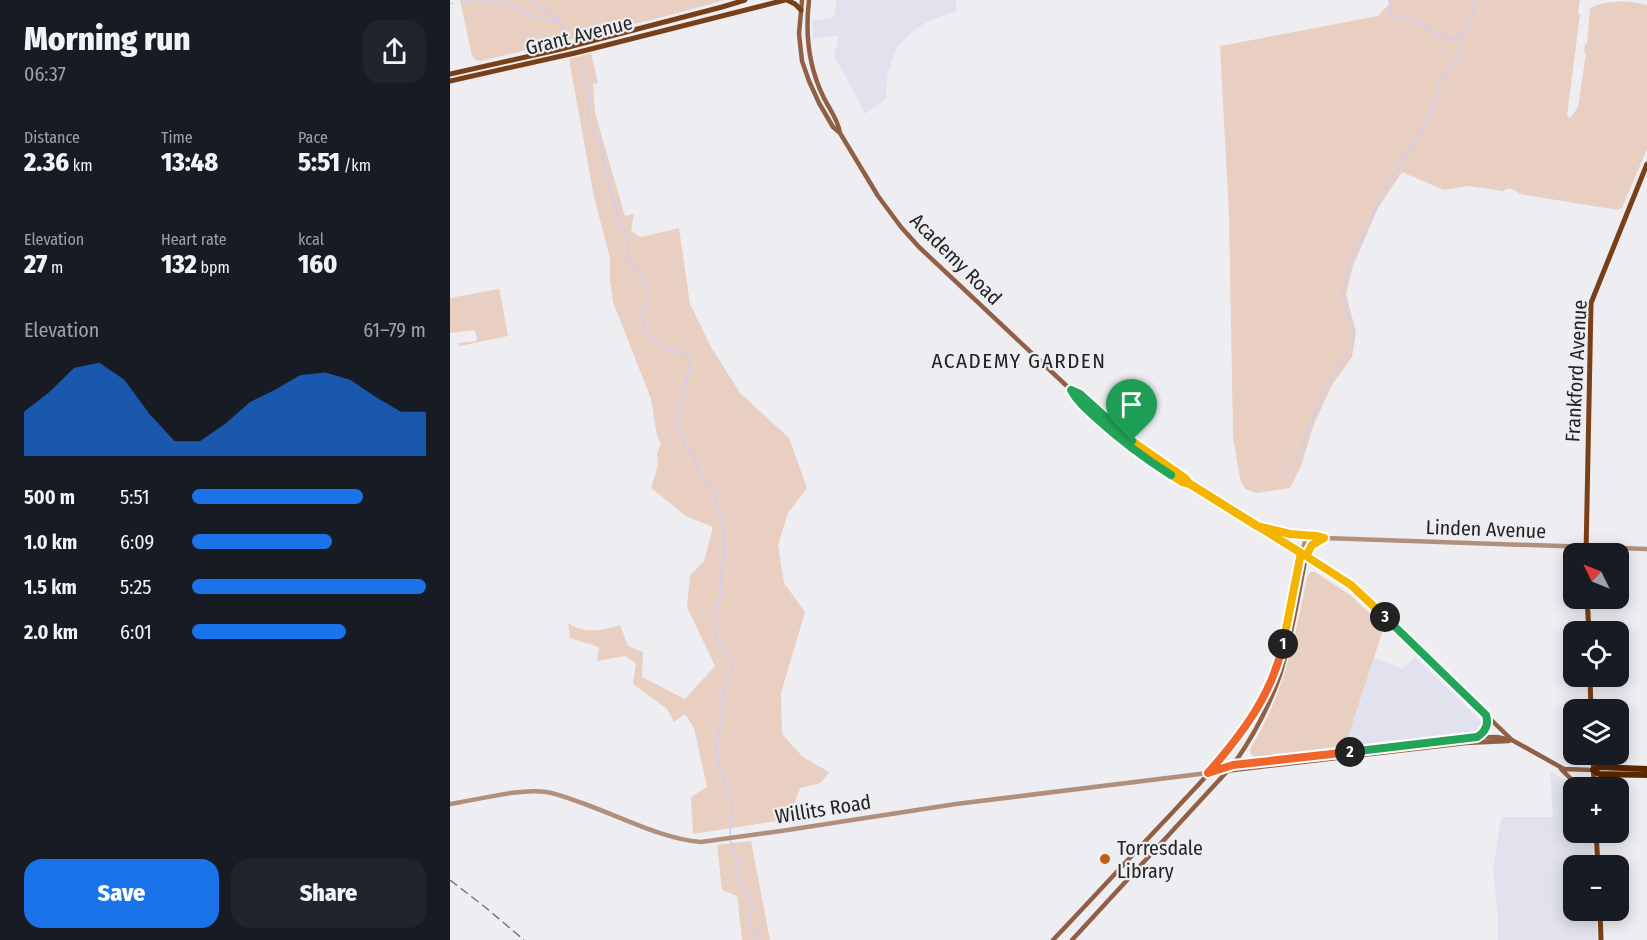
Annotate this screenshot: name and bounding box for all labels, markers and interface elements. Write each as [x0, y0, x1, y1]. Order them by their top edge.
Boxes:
street label: Grant Avenue [523, 10, 635, 60]
text: Morning run [24, 19, 191, 59]
button: share [363, 20, 426, 83]
text: 06:37 [24, 62, 66, 86]
text: Distance [24, 128, 80, 147]
text: Time [161, 128, 193, 147]
text: Pace [298, 128, 328, 147]
text: 2.36 [24, 147, 69, 178]
text: 13:48 [161, 147, 218, 178]
text: 5:51 [298, 147, 340, 178]
text: km [69, 156, 93, 175]
text: /km [340, 156, 371, 175]
street label: Academy Road [905, 208, 1007, 310]
text: Elevation [24, 230, 84, 249]
text: Heart rate [161, 230, 227, 249]
text: kcal [298, 230, 324, 249]
text: 27 [24, 249, 47, 280]
text: 132 [161, 249, 197, 280]
text: 160 [298, 249, 338, 280]
text: m [47, 258, 63, 277]
text: bpm [197, 258, 230, 277]
street label: Frankford Avenue [1560, 299, 1592, 443]
text: Elevation [24, 318, 99, 342]
text: 61–79 m [363, 318, 426, 342]
district label: ACADEMY GARDEN [932, 348, 1106, 374]
pin [1106, 379, 1157, 441]
icon: arrive [1115, 388, 1148, 421]
text: 500 m [24, 485, 75, 509]
text: 5:51 [120, 485, 150, 509]
street label: Linden Avenue [1425, 515, 1547, 543]
text: 1.0 km [24, 530, 77, 554]
text: 6:09 [120, 530, 154, 554]
north arrow [1563, 543, 1629, 609]
map controls [1563, 543, 1629, 921]
text: 1.5 km [24, 575, 77, 599]
text: 5:25 [120, 575, 151, 599]
pin: 3 [1370, 602, 1400, 632]
text: 3 [1381, 607, 1389, 626]
text: 2.0 km [24, 620, 78, 644]
text: 6:01 [120, 620, 152, 644]
button: locate [1563, 621, 1629, 687]
pin: 1 [1268, 629, 1298, 659]
text: 1 [1280, 634, 1286, 653]
button: layers [1563, 699, 1629, 765]
pin: 2 [1335, 737, 1365, 767]
text: 2 [1346, 742, 1354, 761]
button: + [1563, 777, 1629, 843]
street label: Willits Road [773, 790, 873, 828]
place label: Torresdale Library [1117, 836, 1203, 883]
marker: Torresdale Library [1098, 852, 1112, 866]
button: − [1563, 855, 1629, 921]
button: Save [24, 859, 219, 928]
button: Share [231, 859, 426, 928]

